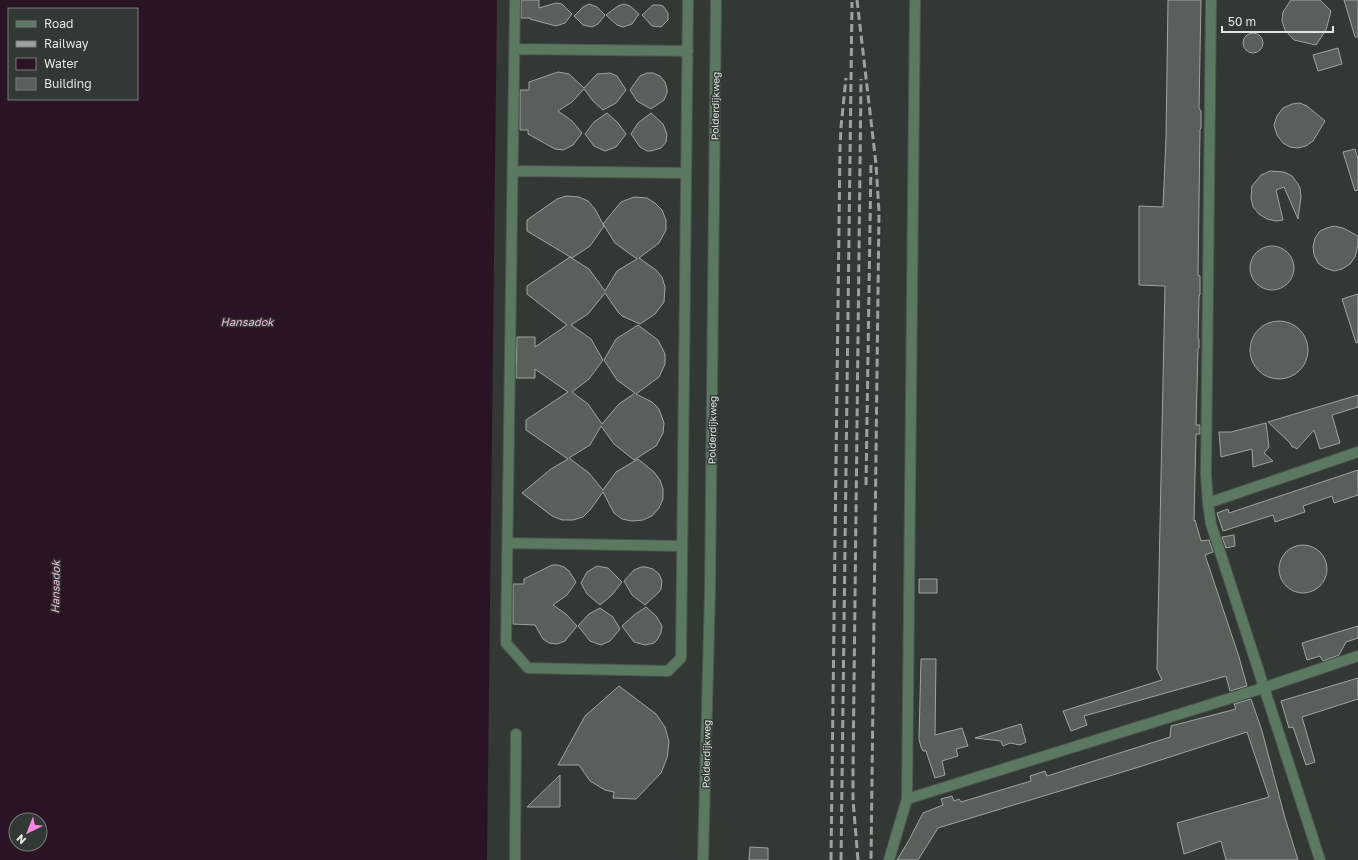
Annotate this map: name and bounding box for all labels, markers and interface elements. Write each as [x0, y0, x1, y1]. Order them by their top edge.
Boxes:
legend [8, 8, 138, 100]
scale bar [1222, 8, 1333, 34]
text: 50 m [1228, 14, 1256, 29]
text: Road [44, 16, 73, 31]
text: Railway [44, 36, 89, 51]
text: Water [44, 56, 78, 71]
street label: Polderdijkweg [708, 72, 722, 140]
text: Building [44, 76, 92, 91]
water label: Hansadok [221, 315, 275, 328]
street label: Polderdijkweg [705, 396, 719, 464]
water label: Hansadok [48, 559, 62, 614]
street label: Polderdijkweg [699, 720, 713, 788]
north arrow [8, 812, 48, 852]
text: N [13, 832, 28, 847]

